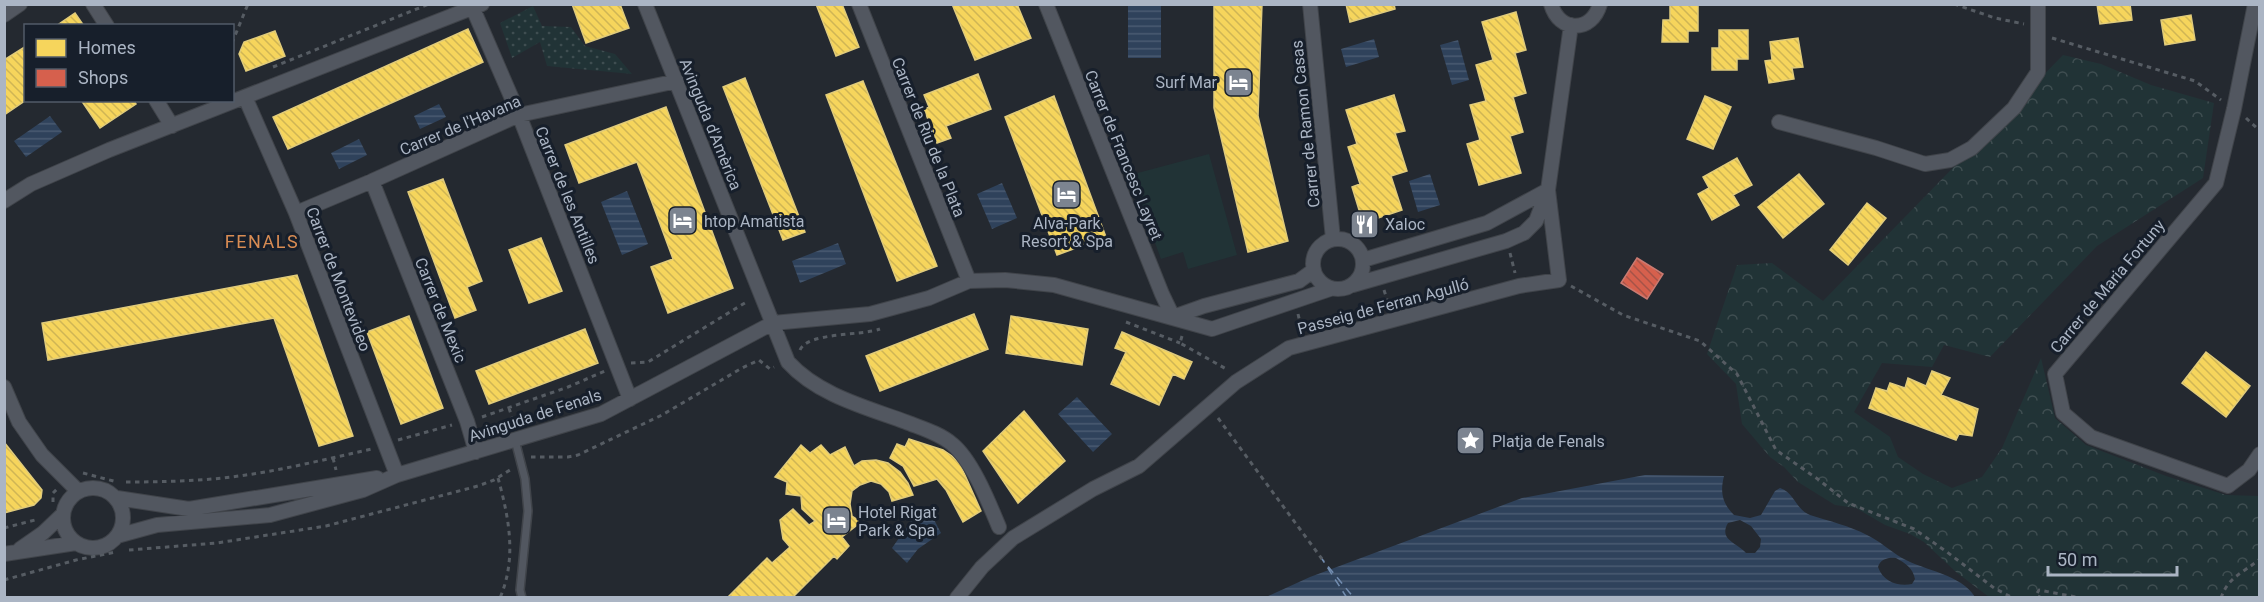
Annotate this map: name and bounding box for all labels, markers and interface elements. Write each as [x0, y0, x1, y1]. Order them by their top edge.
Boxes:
legend [24, 24, 234, 102]
text: Homes [78, 37, 136, 58]
street label: Carrer de Ramon Casas [1287, 39, 1324, 208]
street label: Carrer de Riu de la Plata [888, 55, 969, 220]
street label: Avinguda d'Amèrica [675, 56, 746, 193]
hotel icon: Surf Mar [1222, 66, 1254, 98]
text: Shops [78, 67, 128, 88]
street label: Carrer de Francesc Layret [1081, 67, 1166, 243]
place label: Surf Mar [1156, 73, 1218, 92]
street label: Carrer de l'Havana [397, 91, 524, 160]
street label: Carrer de les Antilles [531, 124, 604, 267]
hotel icon: Alva-Park Resort & Spa [1051, 179, 1083, 211]
street label: Carrer de Montevideo [302, 204, 375, 354]
hotel icon: htop Amatista [667, 205, 699, 237]
restaurant icon: Xaloc [1348, 208, 1380, 240]
place label: htop Amatista [704, 212, 804, 231]
place label: Alva-Park Resort & Spa [1021, 214, 1113, 251]
place label: Xaloc [1385, 215, 1425, 234]
street label: Carrer de Maria Fortuny [2046, 216, 2169, 357]
district label: FENALS [225, 231, 299, 252]
street label: Carrer de Mexic [411, 255, 470, 366]
street label: Passeig de Ferran Agulló [1295, 274, 1471, 338]
street label: Avinguda de Fenals [466, 385, 604, 446]
place icon: Platja de Fenals [1455, 425, 1487, 457]
place label: Platja de Fenals [1492, 432, 1605, 451]
place label: Hotel Rigat Park & Spa [858, 503, 937, 540]
hotel icon: Hotel Rigat Park & Spa [821, 505, 853, 537]
scale bar [2048, 539, 2177, 577]
text: 50 m [2057, 549, 2097, 570]

